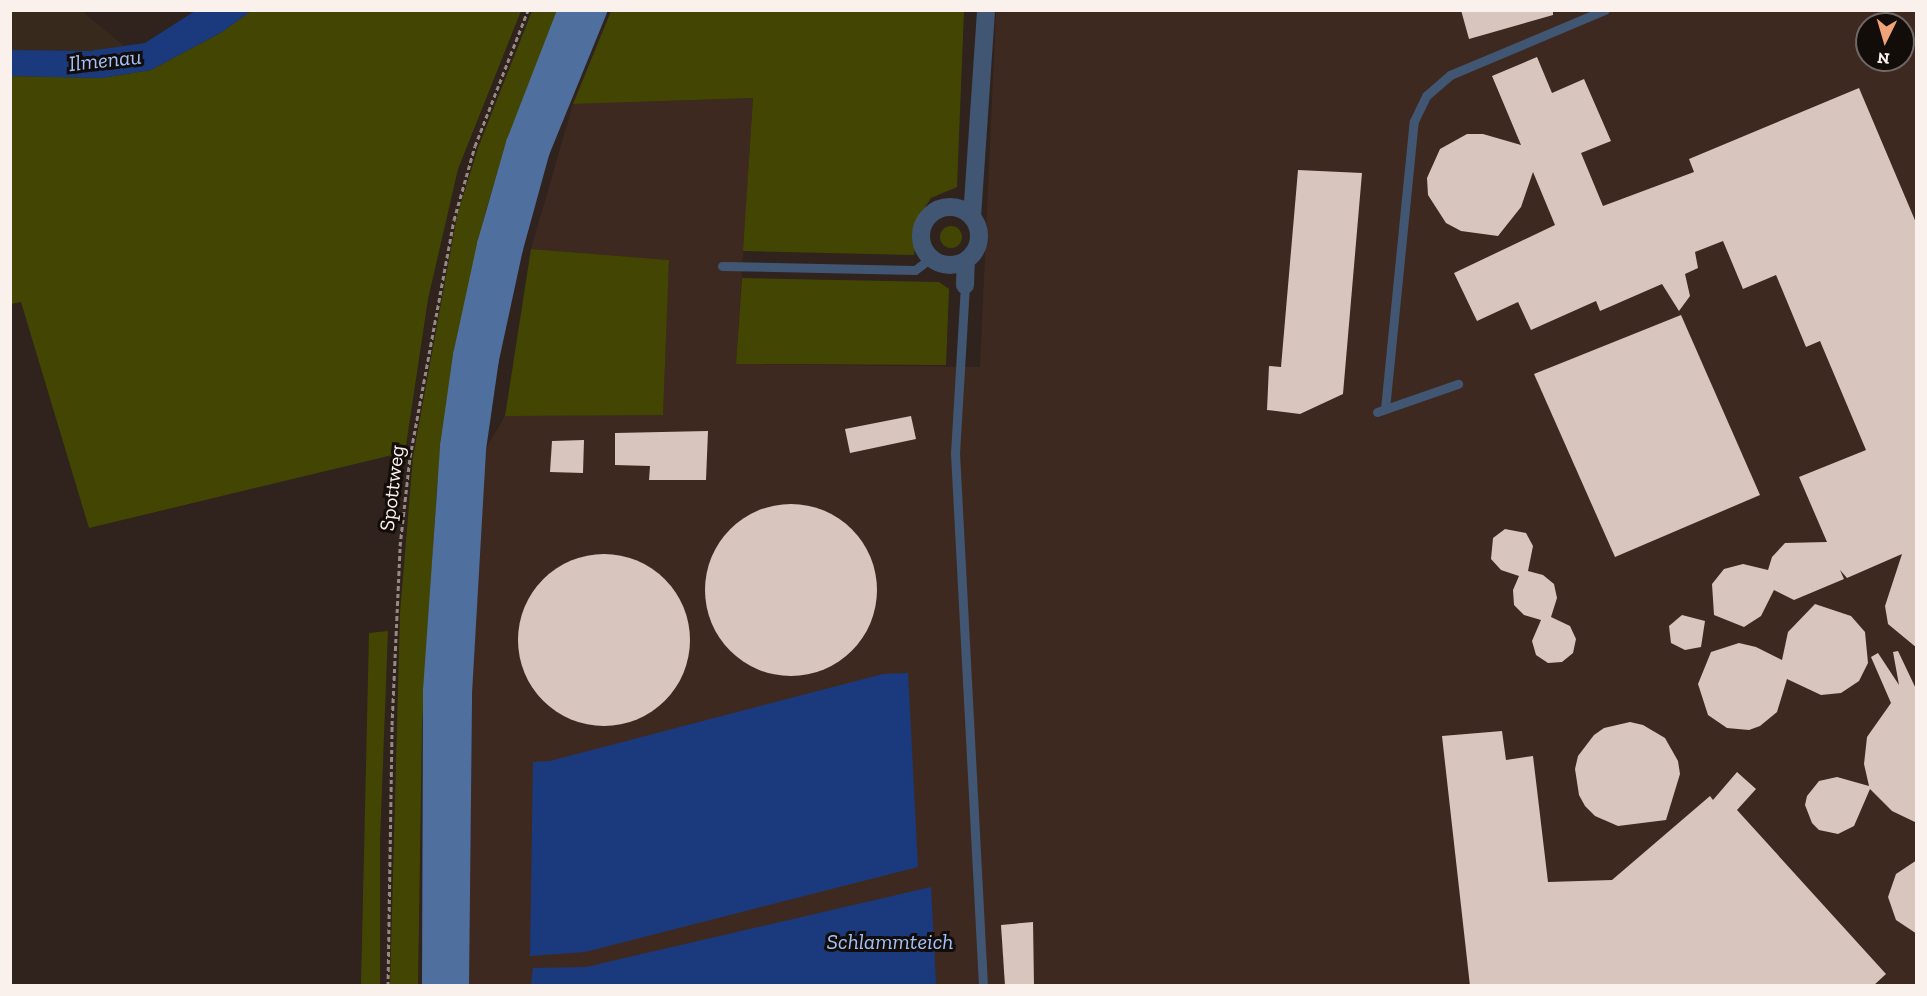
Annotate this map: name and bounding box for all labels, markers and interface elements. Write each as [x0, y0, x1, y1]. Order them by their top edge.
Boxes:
north arrow [1855, 12, 1915, 72]
water label: Ilmenau [67, 43, 143, 77]
text: N [1877, 48, 1890, 68]
street label: Spottweg [374, 444, 410, 532]
water label: Schlammteich [827, 929, 953, 955]

